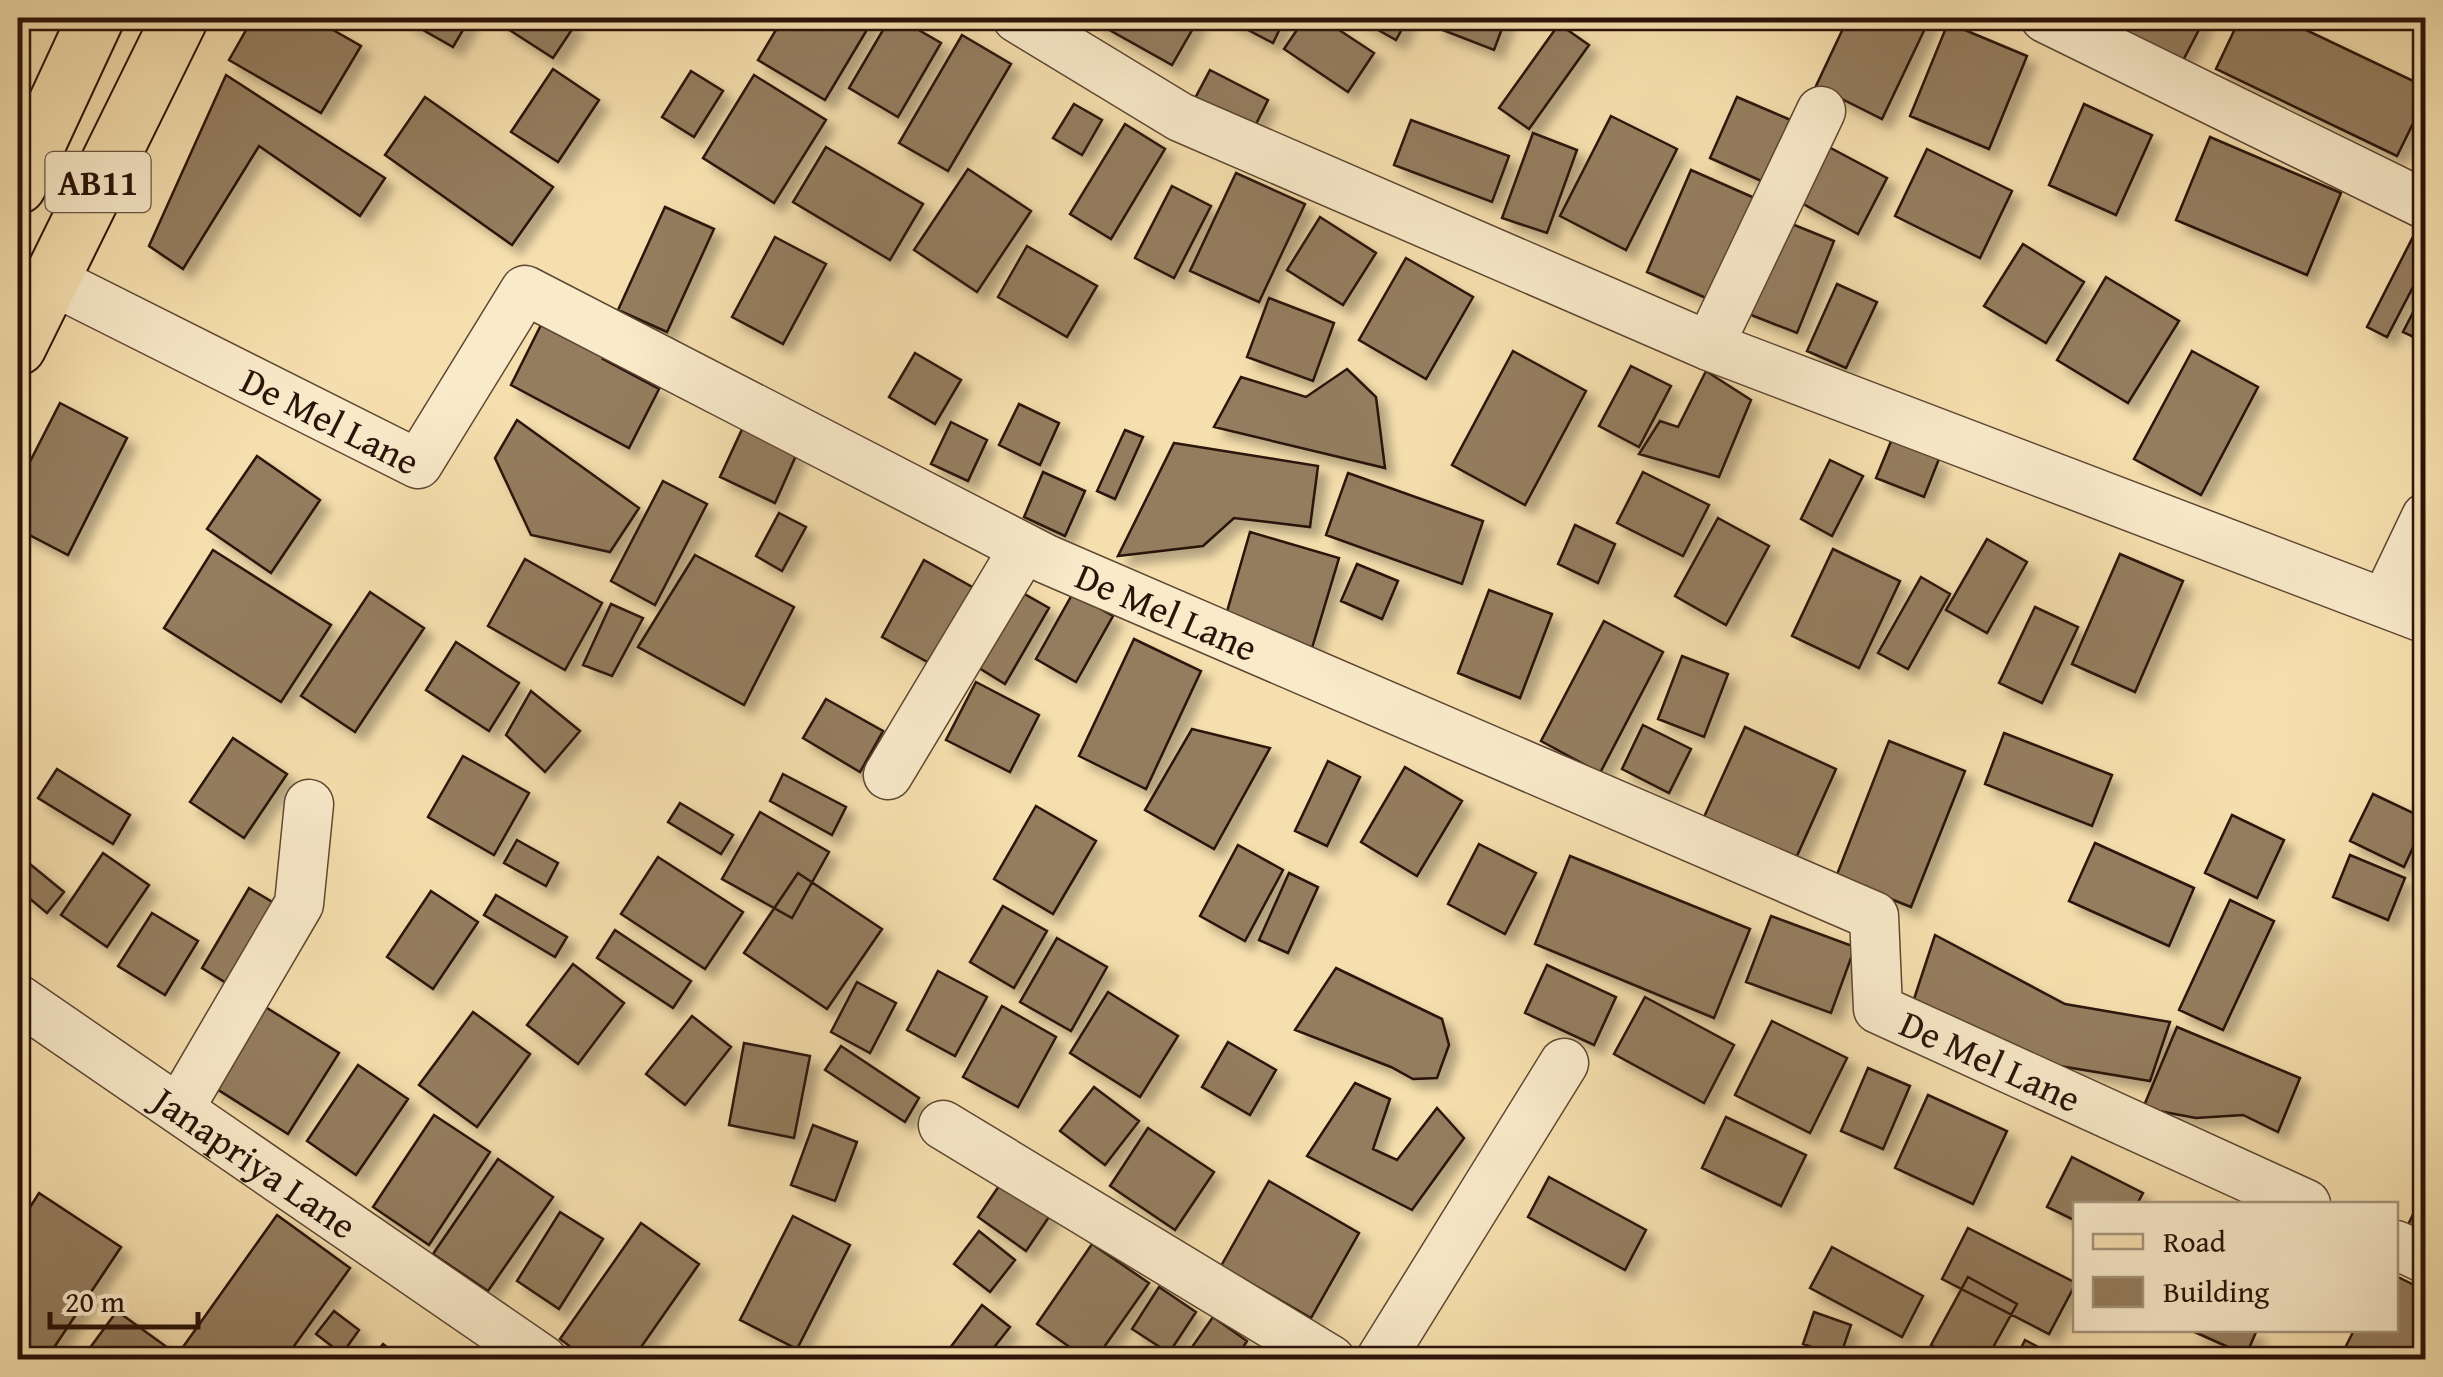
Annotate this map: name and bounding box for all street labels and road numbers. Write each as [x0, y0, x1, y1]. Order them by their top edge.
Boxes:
road number: AB11 [46, 152, 150, 212]
street label: De Mel Lane [232, 352, 429, 488]
street label: De Mel Lane [1067, 547, 1267, 675]
street label: De Mel Lane [1891, 995, 2090, 1126]
street label: Janapriya Lane [139, 1070, 369, 1252]

